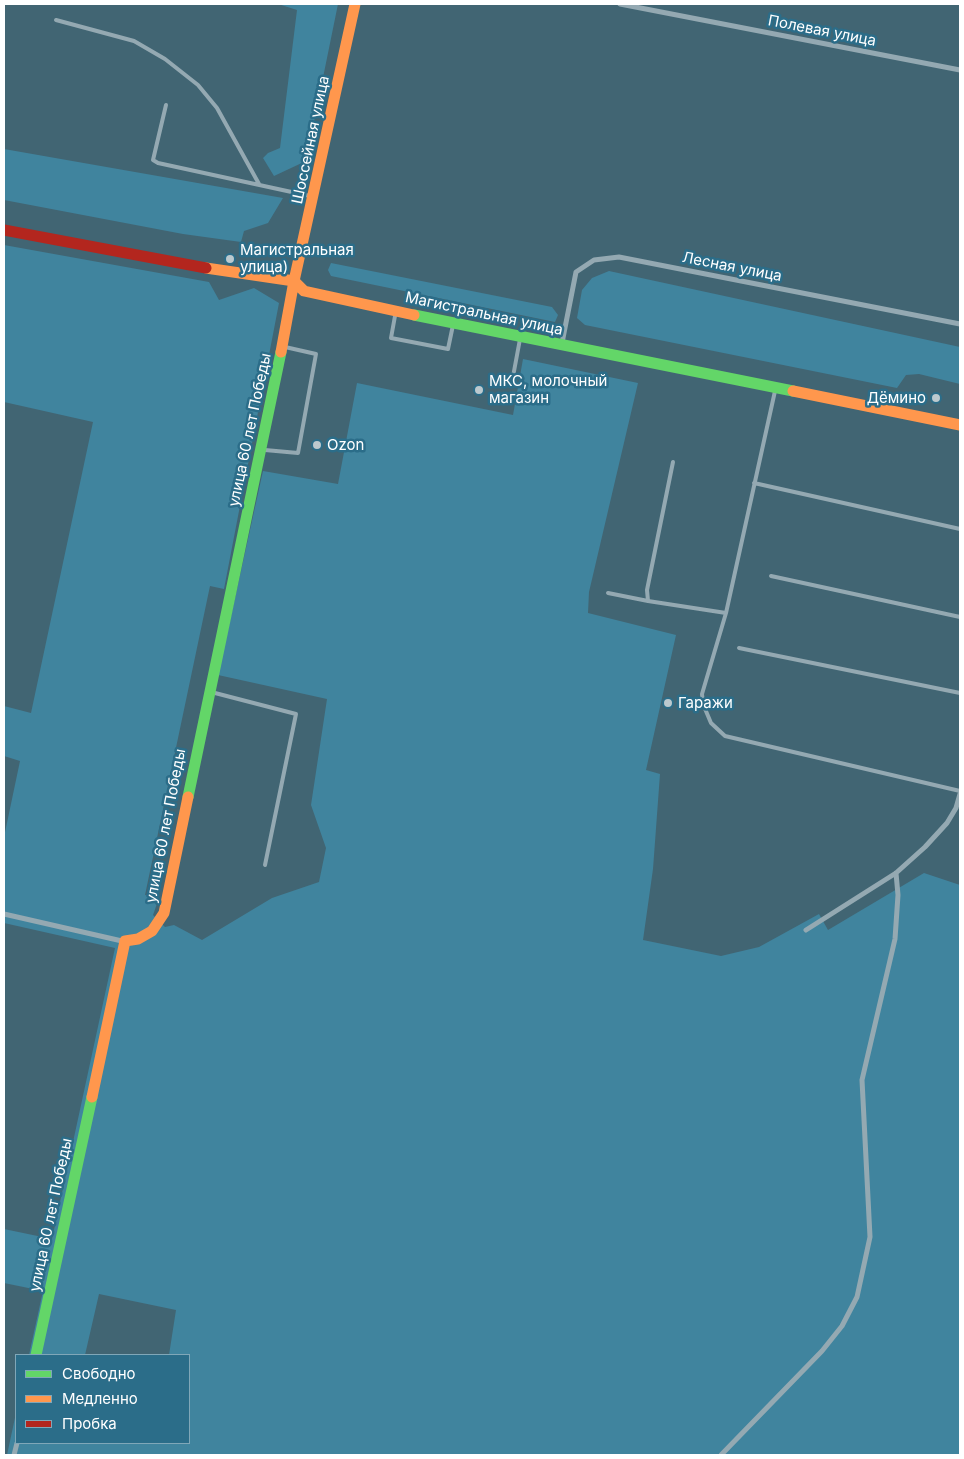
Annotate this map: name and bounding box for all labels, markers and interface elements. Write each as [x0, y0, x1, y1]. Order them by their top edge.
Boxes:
street label: Полевая улица [767, 12, 877, 50]
street label: Шоссейная улица [289, 74, 333, 206]
place label: Магистральная улица) [240, 241, 354, 276]
street label: Лесная улица [681, 249, 783, 285]
marker: Магистральная улица) [224, 253, 236, 265]
street label: Магистральная улица [404, 288, 564, 340]
street label: улица 60 лет Победы [225, 352, 275, 508]
place label: МКС, молочный магазин [489, 372, 607, 407]
marker: МКС, молочный магазин [473, 384, 485, 396]
place label: Дёмино [867, 389, 926, 407]
marker: Дёмино [930, 392, 942, 404]
place label: Ozon [327, 436, 364, 454]
marker: Ozon [311, 439, 323, 451]
place label: Гаражи [678, 694, 733, 712]
marker: Гаражи [662, 697, 674, 709]
street label: улица 60 лет Победы [142, 747, 190, 905]
street label: улица 60 лет Победы [26, 1137, 76, 1293]
legend [15, 1354, 190, 1444]
text: Свободно [62, 1364, 136, 1383]
text: Медленно [62, 1389, 138, 1408]
text: Пробка [62, 1414, 117, 1433]

